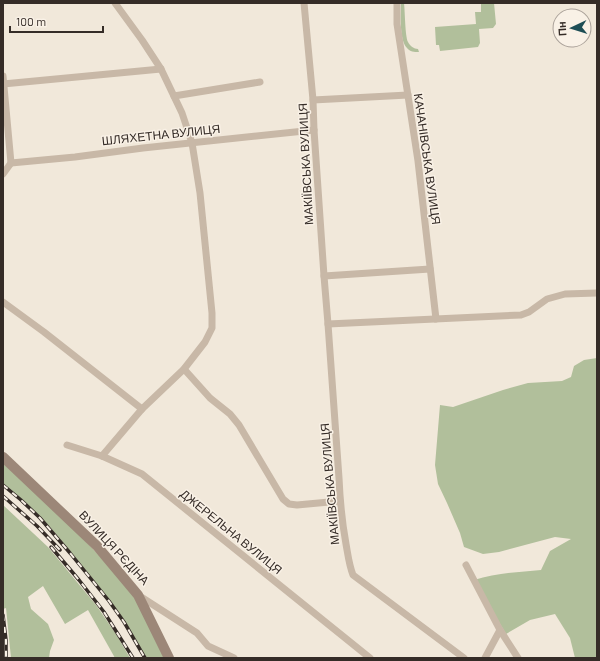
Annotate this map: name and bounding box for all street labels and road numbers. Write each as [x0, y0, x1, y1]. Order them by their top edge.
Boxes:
street label: КАЧАНІВСЬКА ВУЛИЦЯ [411, 92, 444, 226]
street label: МАКІЇВСЬКА ВУЛИЦЯ [295, 103, 316, 225]
street label: ШЛЯХЕТНА ВУЛИЦЯ [101, 121, 221, 148]
street label: МАКІЇВСЬКА ВУЛИЦЯ [317, 423, 342, 546]
street label: ДЖЕРЕЛЬНА ВУЛИЦЯ [177, 486, 285, 577]
street label: ВУЛИЦЯ РЄДІНА [76, 507, 153, 588]

